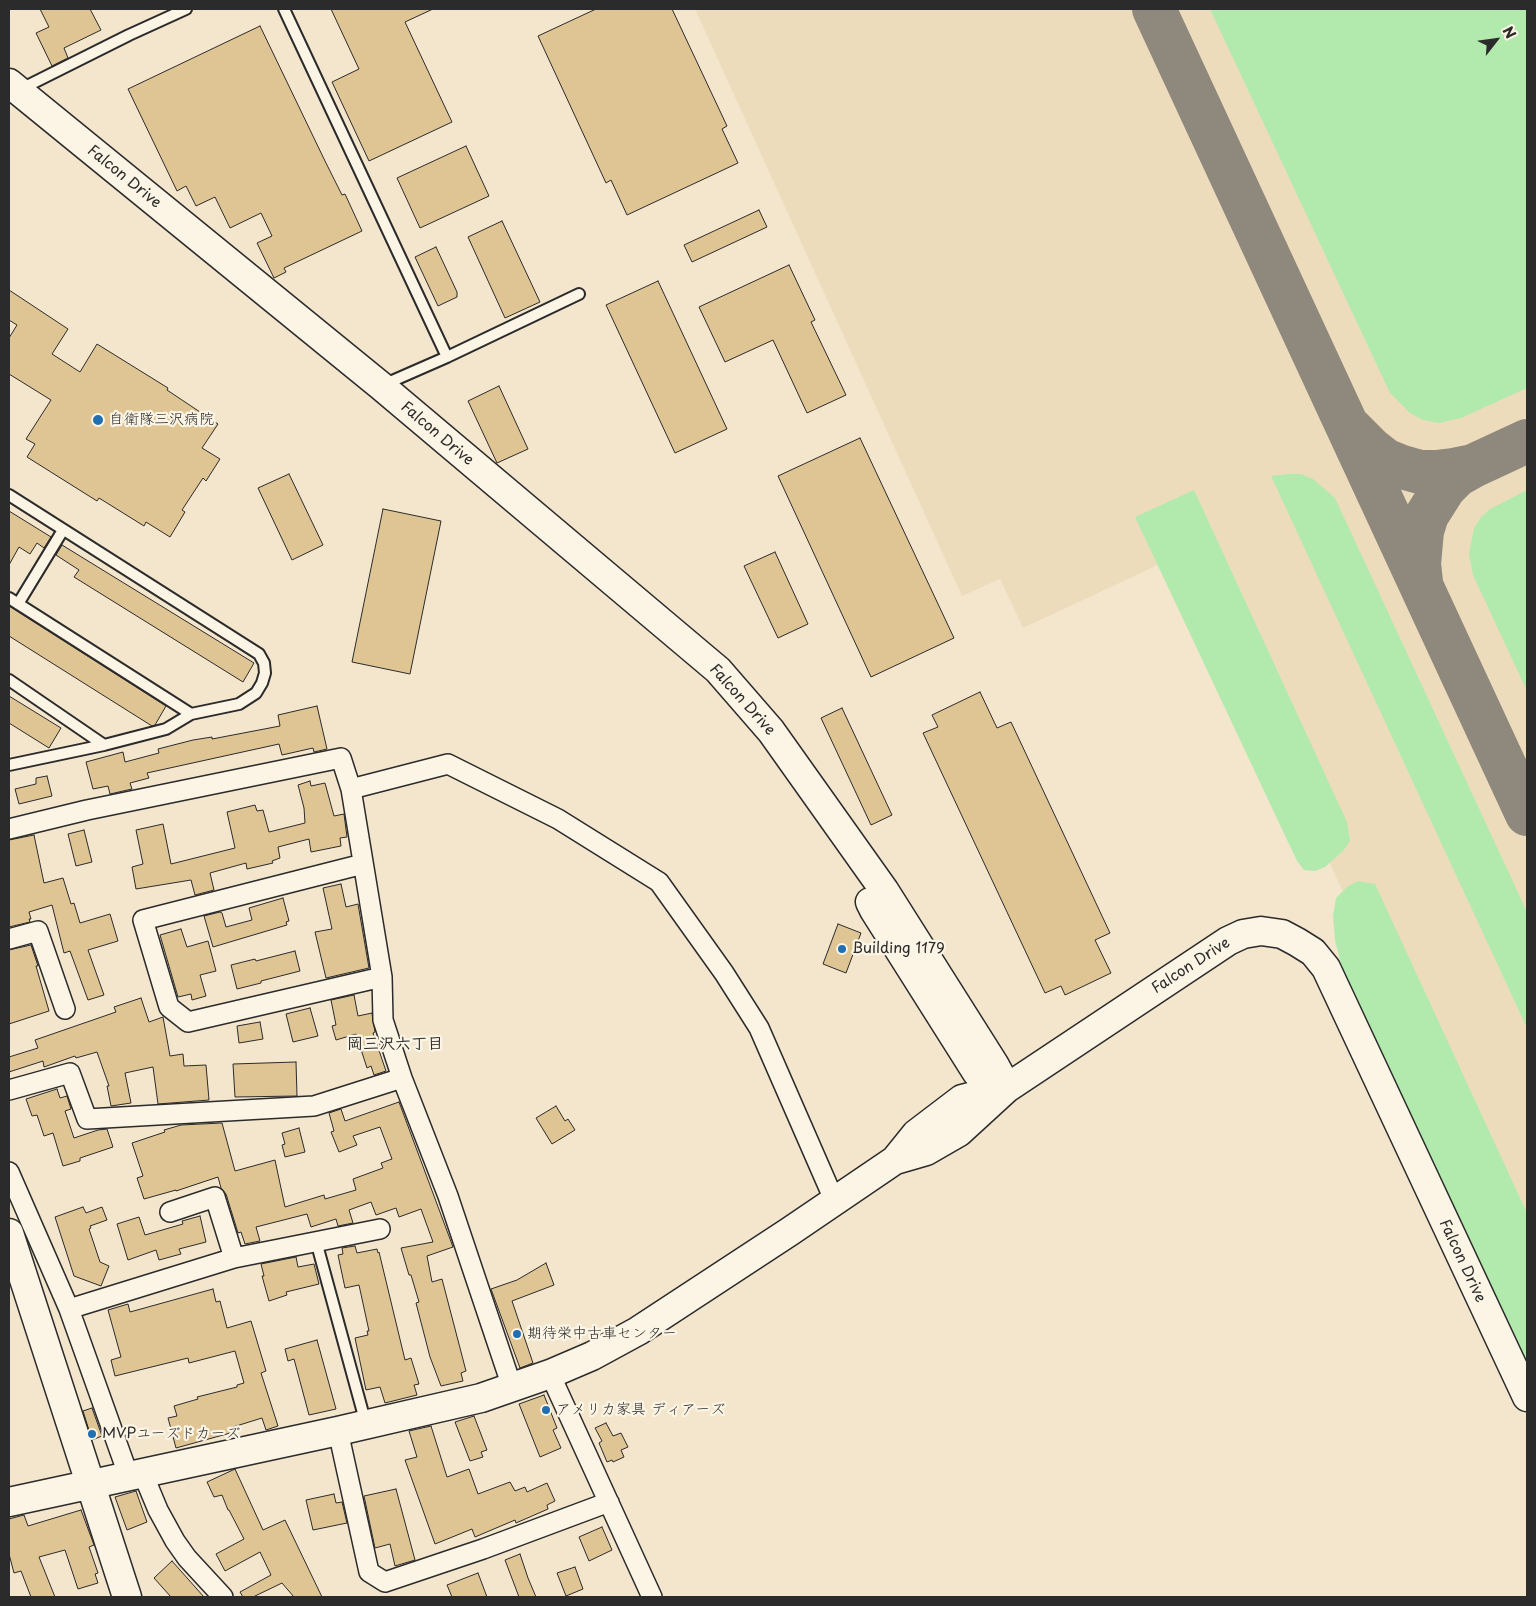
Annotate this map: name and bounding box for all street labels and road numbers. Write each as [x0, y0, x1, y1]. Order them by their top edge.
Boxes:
street label: Falcon Drive [84, 142, 164, 212]
street label: Falcon Drive [397, 398, 477, 470]
street label: Falcon Drive [705, 661, 779, 739]
street label: Falcon Drive [1149, 934, 1233, 998]
street label: Falcon Drive [1435, 1217, 1489, 1305]

